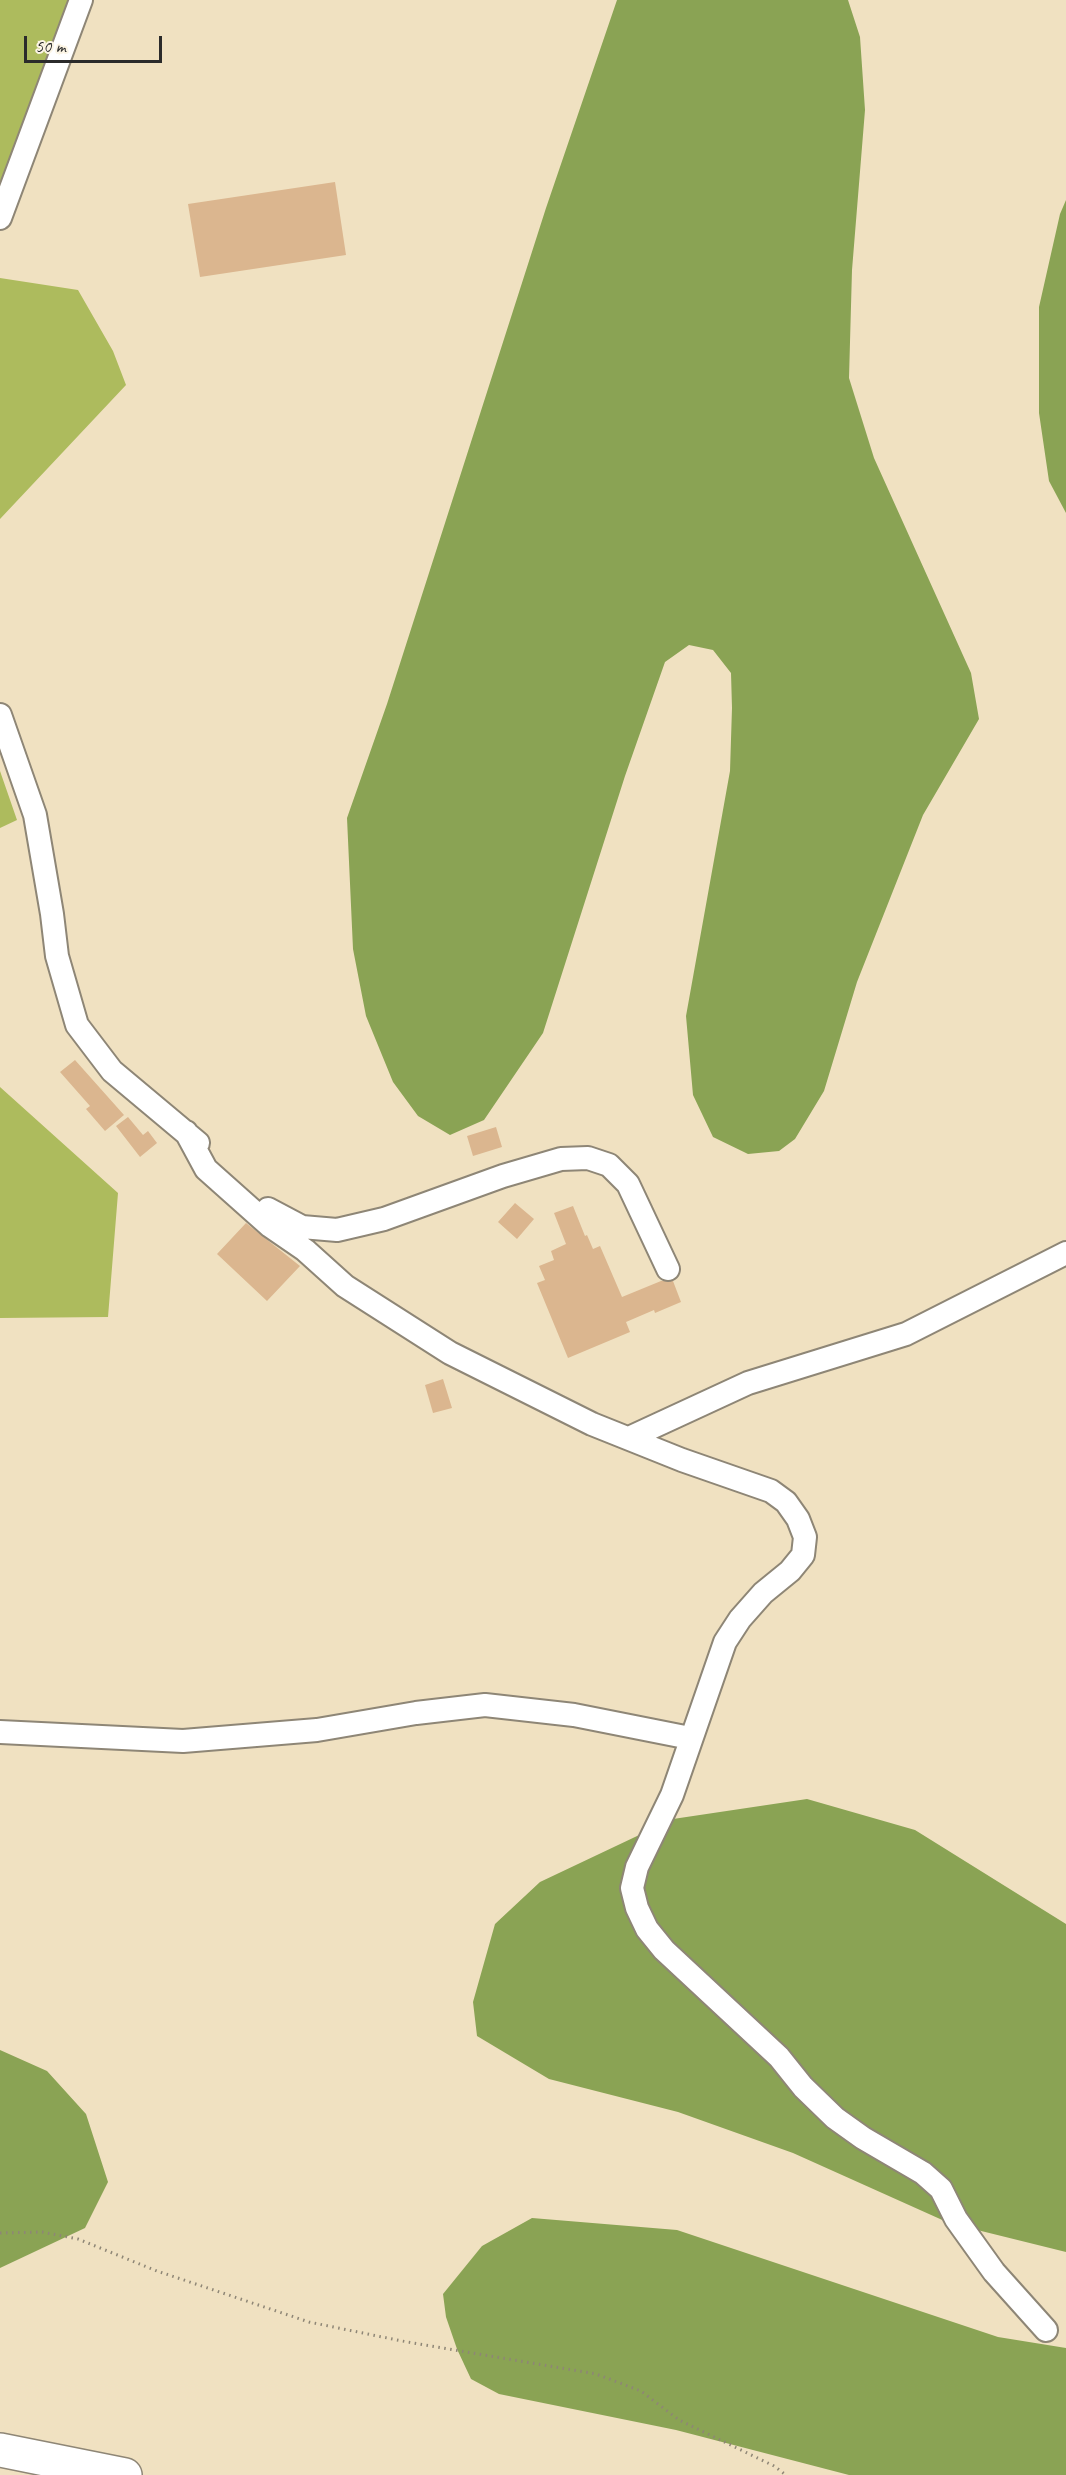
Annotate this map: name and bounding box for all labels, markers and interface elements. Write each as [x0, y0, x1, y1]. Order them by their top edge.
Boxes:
scale bar [27, 24, 165, 62]
text: 50 m [35, 35, 66, 57]

